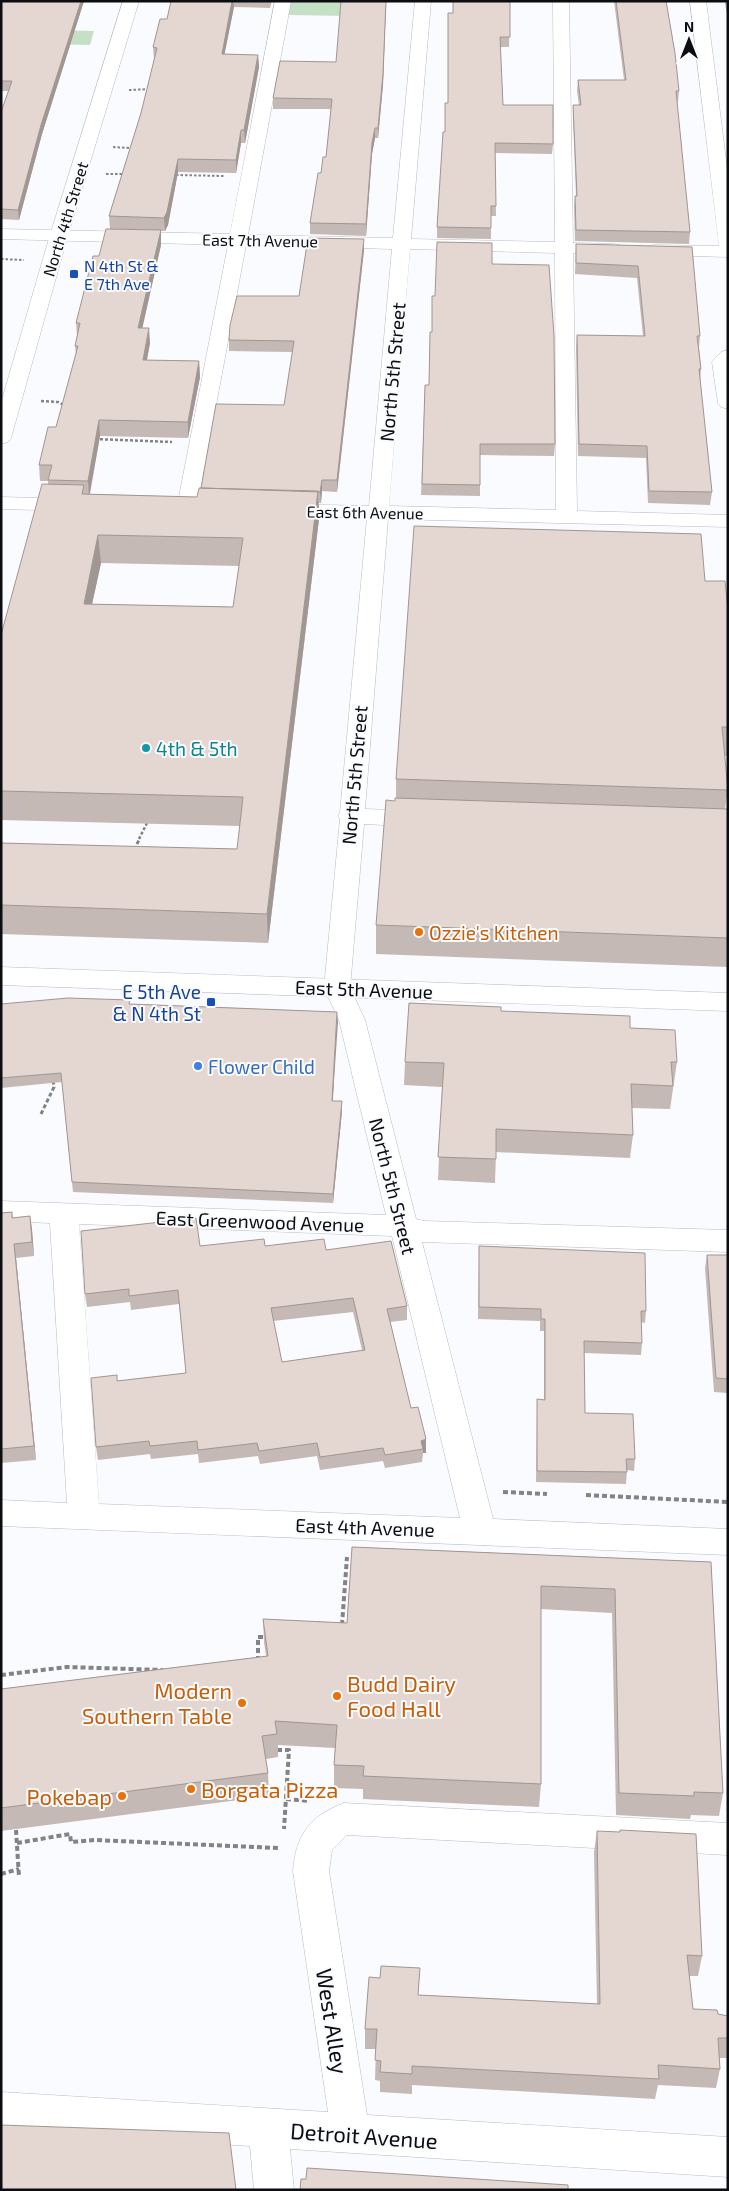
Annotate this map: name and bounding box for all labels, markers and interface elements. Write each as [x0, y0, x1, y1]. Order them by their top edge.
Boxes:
north arrow [664, 15, 714, 65]
text: N [684, 18, 694, 35]
street label: North 4th Street [39, 159, 91, 279]
street label: East 7th Avenue [202, 229, 318, 251]
place label: N 4th St & E 7th Ave [84, 256, 159, 293]
marker: N 4th St & E 7th Ave [68, 268, 80, 280]
street label: North 5th Street [374, 301, 410, 443]
street label: East 6th Avenue [306, 501, 424, 523]
street label: North 5th Street [336, 704, 372, 846]
place label: 4th & 5th [156, 737, 238, 760]
marker: 4th & 5th [140, 742, 152, 754]
place label: Ozzie's Kitchen [429, 921, 558, 944]
marker: Ozzie's Kitchen [413, 926, 425, 938]
street label: East 5th Avenue [295, 975, 433, 1003]
place label: E 5th Ave & N 4th St [112, 980, 201, 1025]
marker: E 5th Ave & N 4th St [205, 996, 217, 1008]
place label: Flower Child [208, 1055, 315, 1078]
marker: Flower Child [192, 1060, 204, 1072]
street label: North 5th Street [365, 1115, 421, 1257]
street label: East Greenwood Avenue [155, 1206, 365, 1236]
street label: East 4th Avenue [295, 1513, 435, 1541]
place label: Budd Dairy Food Hall [347, 1670, 456, 1721]
place label: Modern Southern Table [82, 1677, 232, 1728]
marker: Budd Dairy Food Hall [331, 1690, 343, 1702]
marker: Modern Southern Table [236, 1697, 248, 1709]
place label: Borgata Pizza [201, 1776, 338, 1802]
place label: Pokebap [27, 1783, 112, 1809]
marker: Borgata Pizza [185, 1783, 197, 1795]
marker: Pokebap [116, 1790, 128, 1802]
street label: West Alley [312, 1966, 354, 2076]
street label: Detroit Avenue [289, 2117, 439, 2153]

